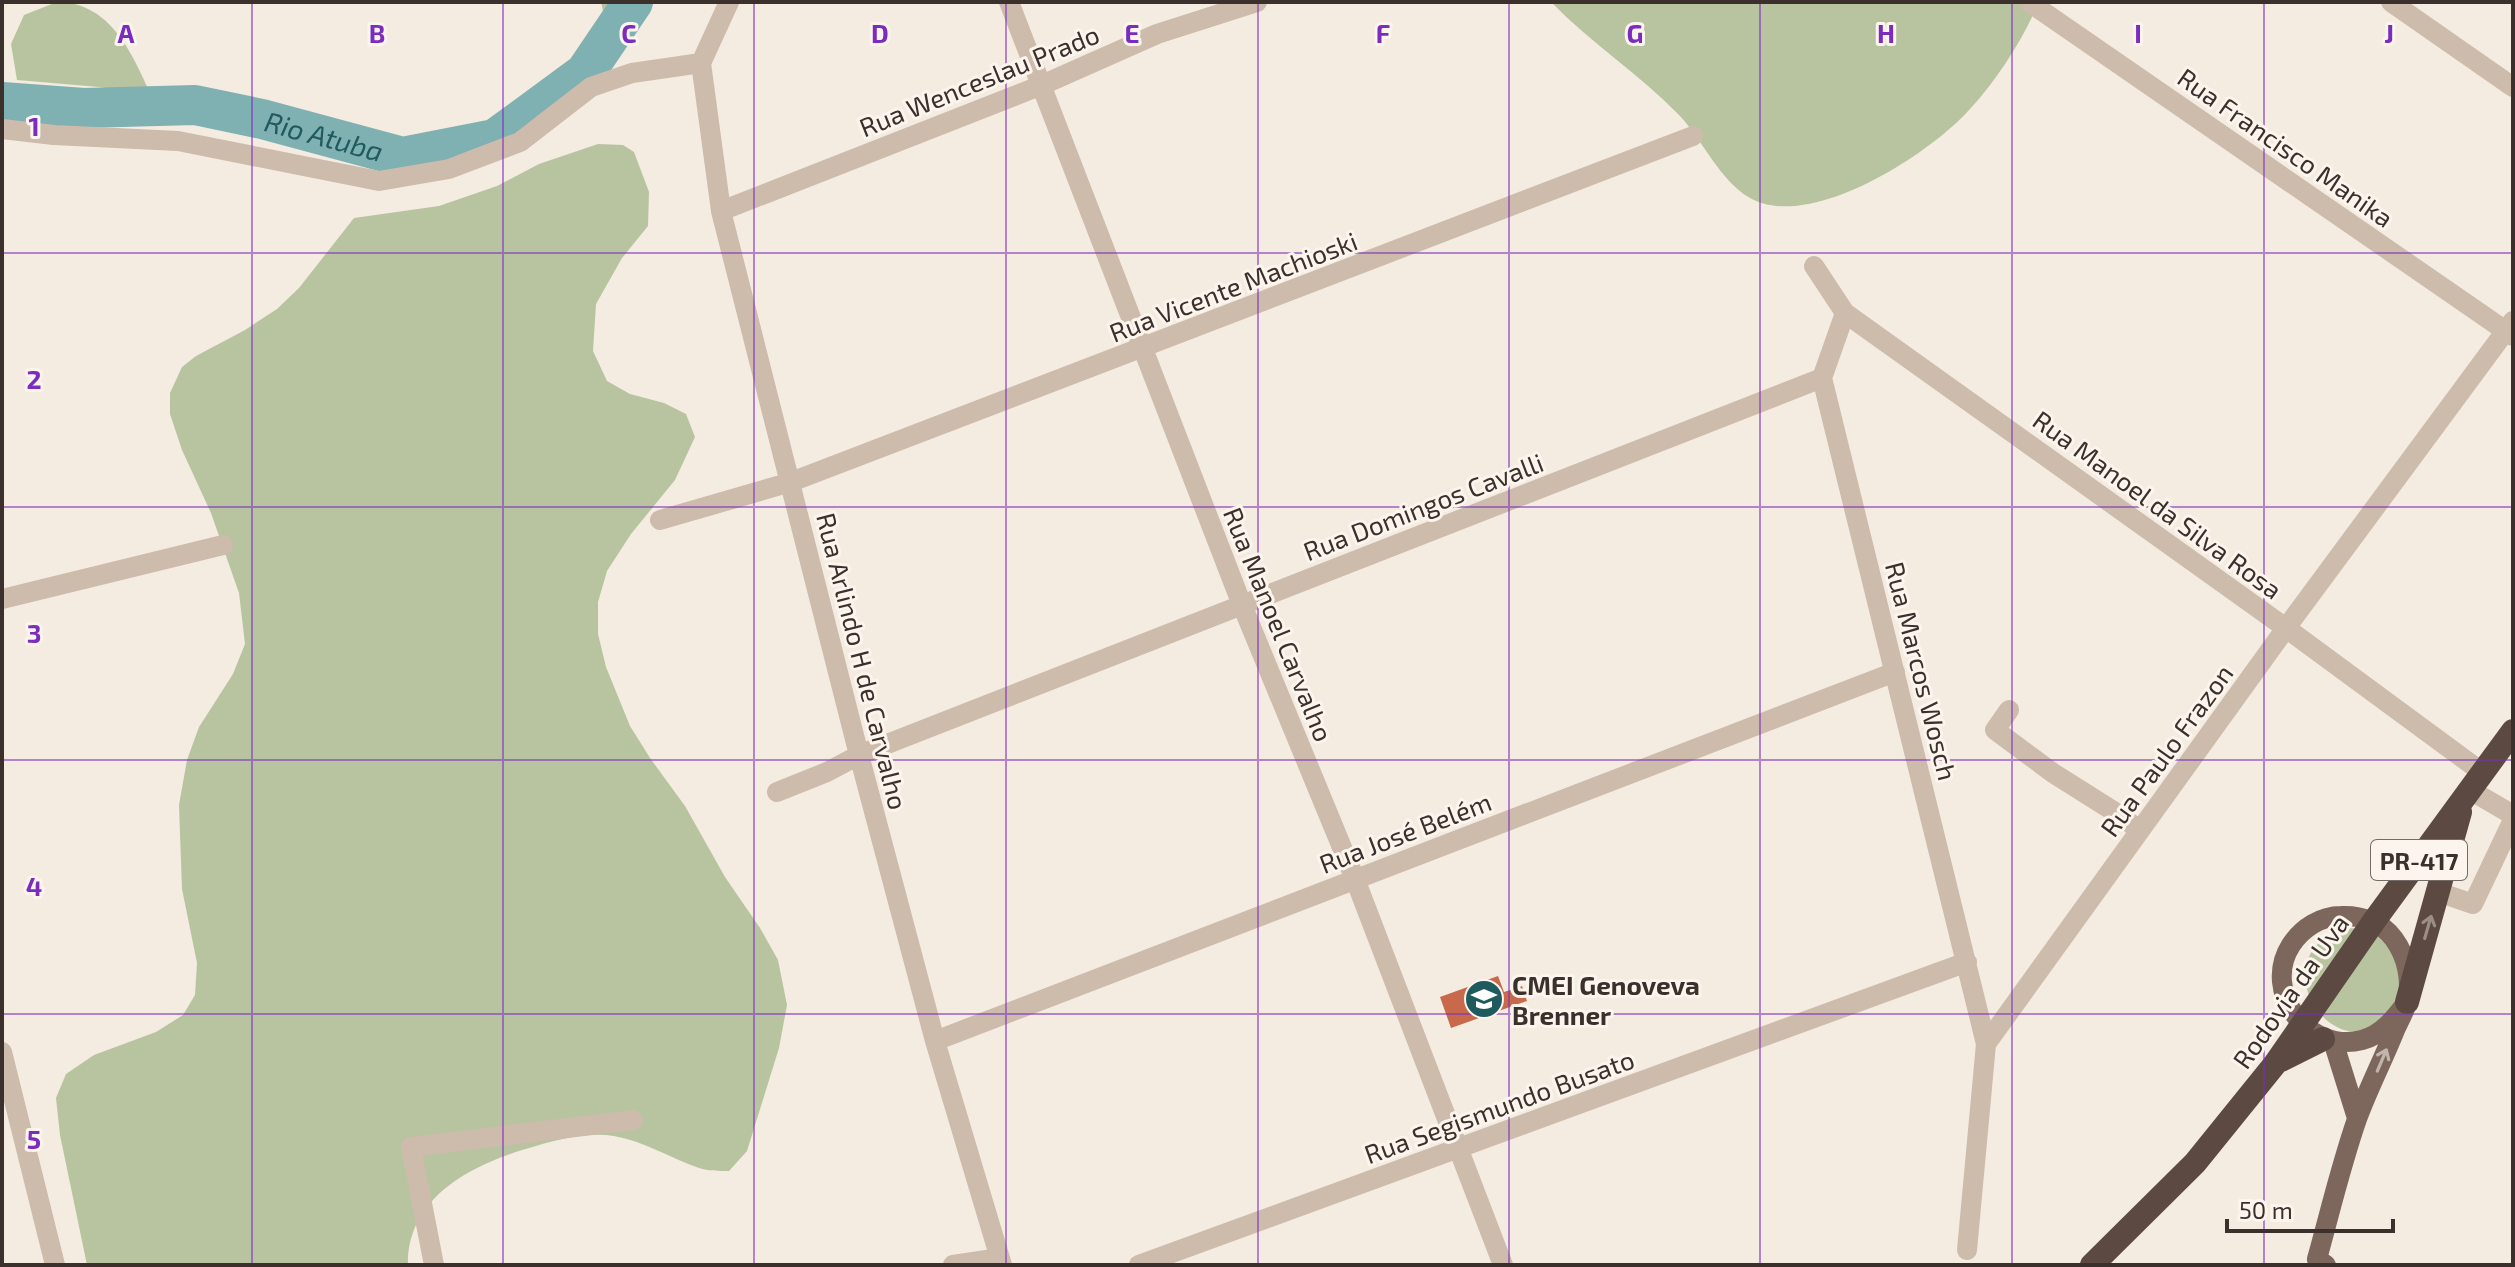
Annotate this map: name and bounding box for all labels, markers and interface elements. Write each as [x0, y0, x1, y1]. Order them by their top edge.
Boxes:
text: A [118, 17, 135, 48]
text: B [369, 17, 385, 48]
text: C [621, 17, 637, 48]
text: D [871, 17, 889, 48]
text: E [1124, 17, 1140, 48]
text: F [1376, 17, 1390, 48]
text: G [1627, 17, 1643, 48]
text: H [1877, 17, 1895, 48]
text: I [2134, 17, 2142, 48]
text: J [2384, 17, 2394, 48]
street label: Rua Wenceslau Prado [855, 18, 1103, 142]
street label: Rua Francisco Manika [2172, 61, 2400, 233]
water label: Rio Atuba [261, 104, 387, 168]
text: 1 [28, 110, 40, 141]
street label: Rua Vicente Machioski [1105, 224, 1361, 348]
text: 2 [26, 363, 42, 394]
street label: Rua Manoel da Silva Rosa [2028, 403, 2288, 605]
street label: Rua Domingos Cavalli [1299, 446, 1547, 566]
street label: Rua Manoel Carvalho [1218, 502, 1340, 746]
street label: Rua Arlindo H de Carvalho [811, 509, 915, 813]
street label: Rua Marcos Wosch [1880, 559, 1964, 783]
text: 3 [27, 617, 41, 648]
street label: Rua Paulo Frazon [2093, 658, 2239, 842]
street label: Rua José Belém [1315, 785, 1495, 879]
road number: PR-417 [2371, 840, 2467, 880]
text: 4 [26, 870, 42, 901]
street label: Rodovia da Uva [2225, 908, 2355, 1074]
one-way arrow [2421, 914, 2436, 940]
place label: CMEI Genoveva Brenner [1512, 969, 1700, 1030]
school or university icon: CMEI Genoveva Brenner [1463, 978, 1505, 1020]
street label: Rua Segismundo Busato [1360, 1043, 1638, 1169]
one-way arrow [2376, 1048, 2391, 1073]
text: 5 [27, 1123, 41, 1154]
scale bar [2227, 1183, 2393, 1233]
text: 50 m [2239, 1195, 2293, 1224]

